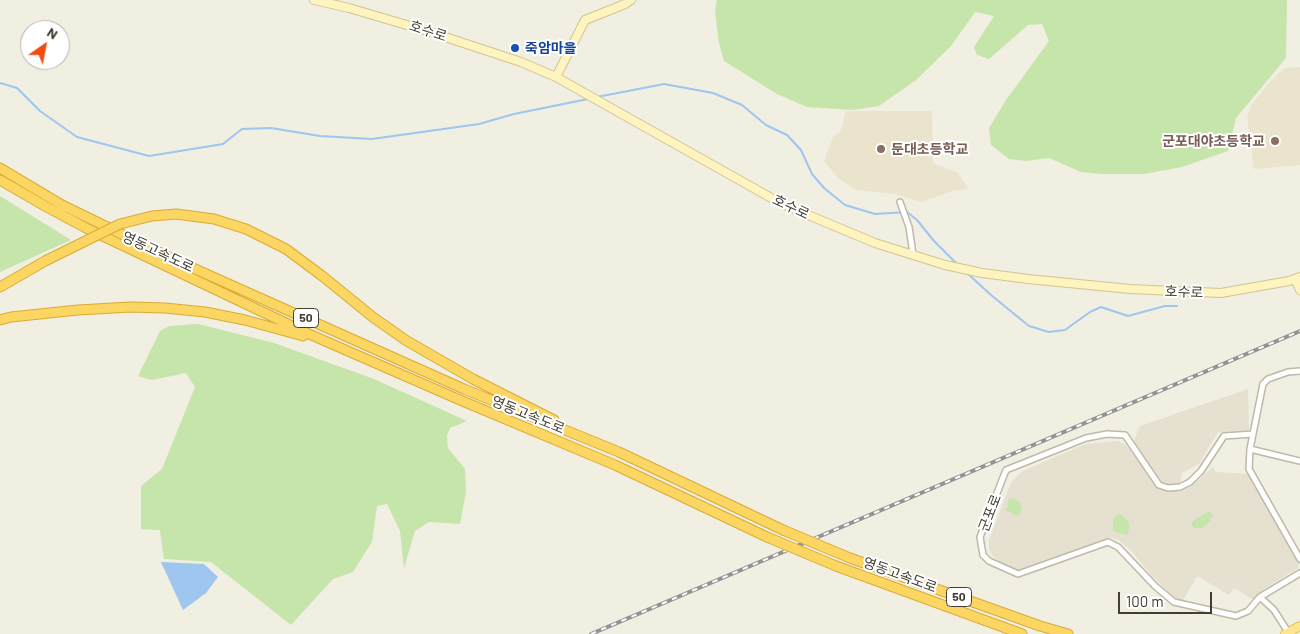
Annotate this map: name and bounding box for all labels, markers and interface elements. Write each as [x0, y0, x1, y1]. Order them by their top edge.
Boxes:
street label: 호수로 [407, 17, 449, 45]
north arrow [20, 20, 70, 70]
text: N [44, 23, 61, 43]
place label: 죽암마을 [525, 40, 577, 56]
marker: 죽암마을 [509, 42, 521, 54]
place label: 군포대야초등학교 [1162, 133, 1265, 149]
marker: 군포대야초등학교 [1269, 135, 1281, 147]
place label: 둔대초등학교 [891, 141, 968, 157]
marker: 둔대초등학교 [875, 143, 887, 155]
street label: 호수로 [770, 191, 812, 223]
street label: 영동고속도로 [119, 228, 197, 276]
street label: 호수로 [1164, 283, 1204, 301]
road number: 50 [294, 308, 318, 328]
street label: 영동고속도로 [489, 393, 567, 437]
street label: 군포로 [975, 492, 1005, 534]
street label: 영동고속도로 [861, 554, 939, 596]
scale bar [1120, 582, 1214, 614]
road number: 50 [946, 588, 972, 606]
text: 100 m [1126, 592, 1164, 610]

